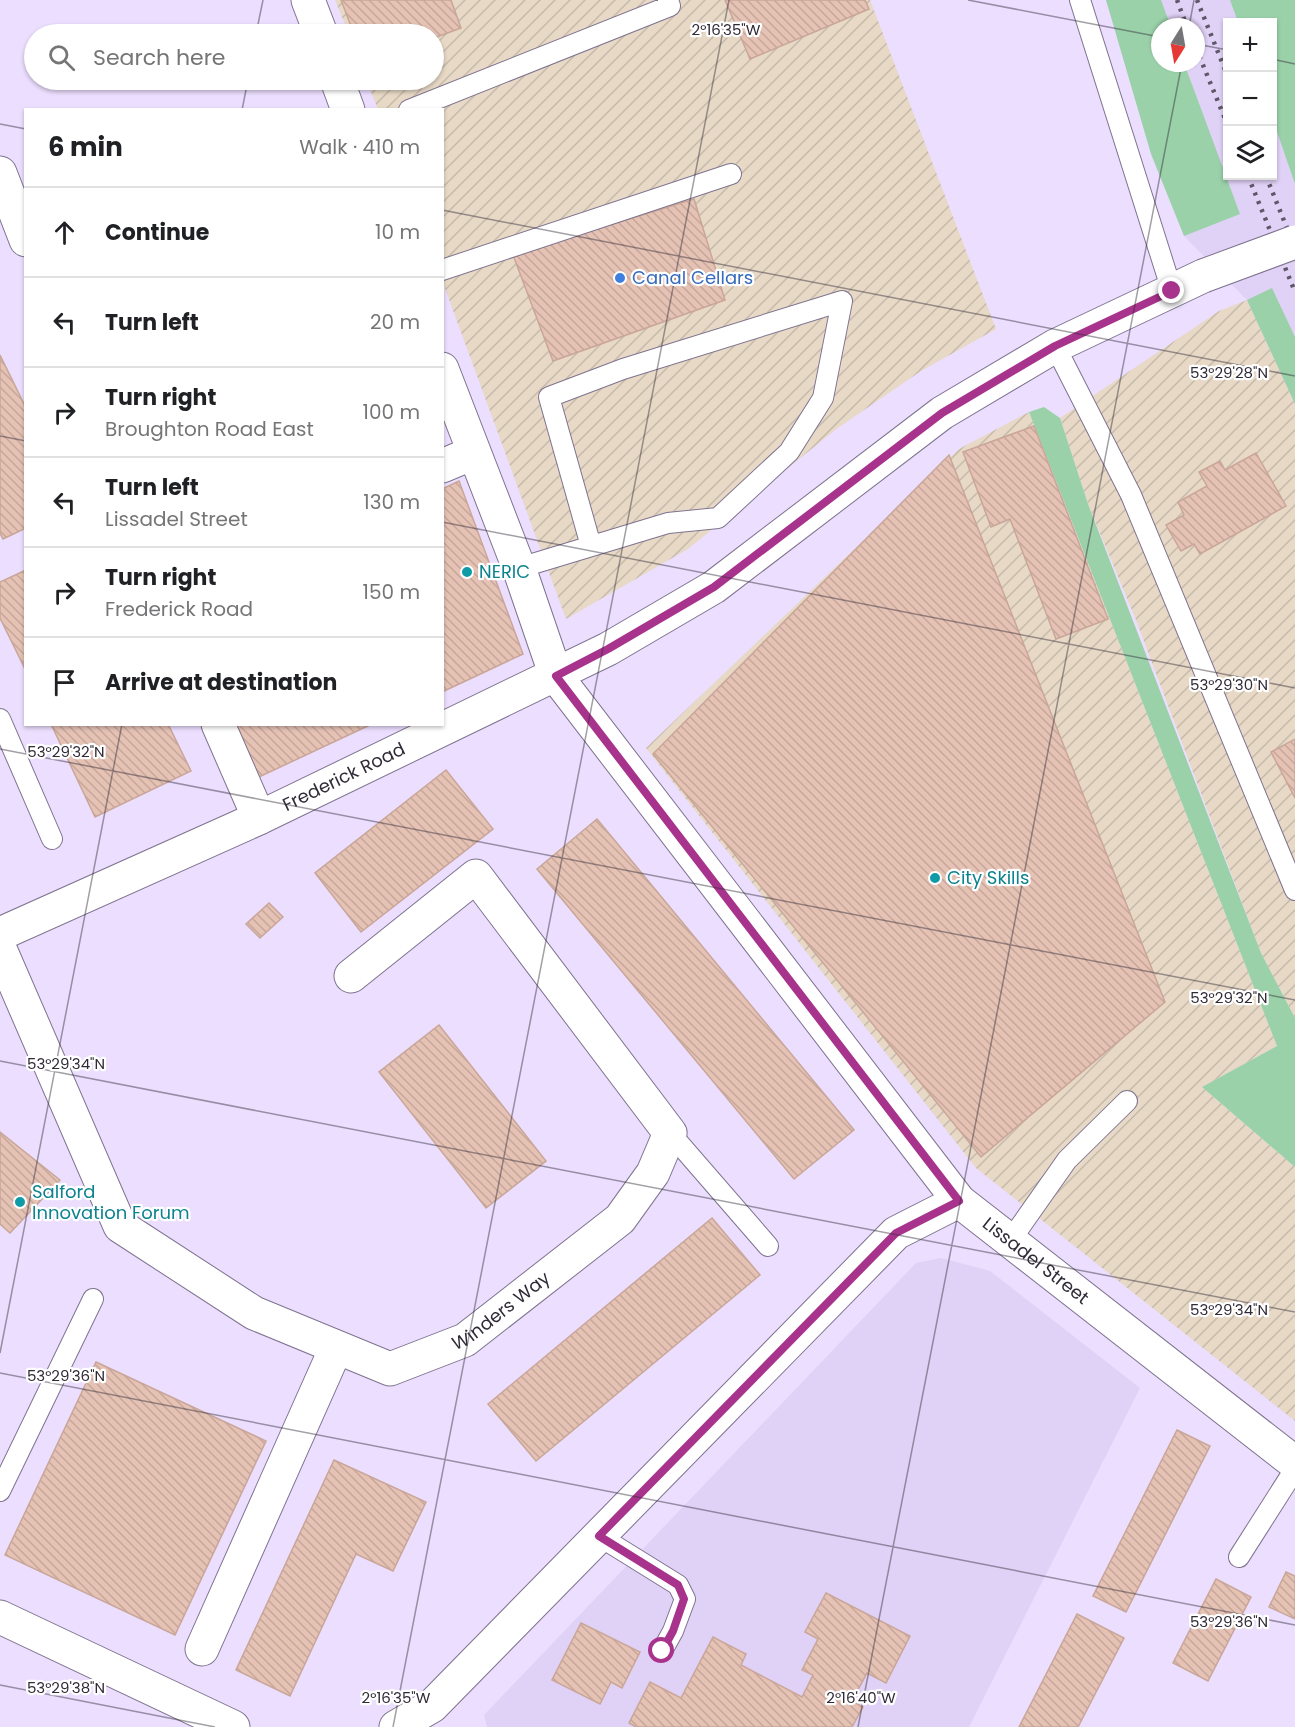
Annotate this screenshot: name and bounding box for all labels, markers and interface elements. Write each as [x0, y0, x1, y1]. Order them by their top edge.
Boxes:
north arrow [1151, 18, 1205, 72]
map controls [1223, 18, 1277, 180]
button: + [1223, 18, 1277, 72]
text: 2°16'35"W [692, 19, 761, 40]
search box [24, 24, 444, 90]
icon: search [45, 41, 78, 74]
text: Search here [93, 42, 226, 73]
button: − [1223, 72, 1277, 126]
button: layers [1223, 126, 1277, 180]
text: 6 min [48, 129, 123, 165]
text: Walk · 410 m [299, 133, 420, 161]
icon: ahead [48, 216, 81, 249]
text: Continue [105, 217, 209, 248]
text: 10 m [375, 218, 420, 246]
place label: Canal Cellars [632, 265, 753, 290]
marker: Canal Cellars [613, 271, 627, 285]
route end [1158, 277, 1184, 303]
icon: left [48, 306, 81, 339]
text: Turn left [105, 307, 199, 338]
text: 20 m [370, 308, 420, 336]
text: 53°29'28"N [1190, 362, 1268, 383]
text: Turn right [105, 382, 216, 413]
icon: right [48, 396, 81, 429]
text: 100 m [363, 398, 420, 426]
text: Broughton Road East [105, 415, 314, 443]
text: Turn left [105, 472, 199, 503]
icon: left [48, 486, 81, 519]
text: 130 m [363, 488, 420, 516]
text: Lissadel Street [105, 505, 248, 533]
place label: NERIC [479, 559, 530, 584]
text: Turn right [105, 562, 216, 593]
marker: NERIC [460, 565, 474, 579]
icon: right [48, 576, 81, 609]
text: 150 m [363, 578, 420, 606]
text: Frederick Road [105, 595, 253, 623]
icon: arrive [48, 666, 81, 699]
text: Arrive at destination [105, 667, 337, 698]
text: 53°29'30"N [1190, 674, 1268, 695]
street label: Frederick Road [278, 736, 409, 817]
text: 53°29'32"N [27, 741, 105, 762]
place label: City Skills [947, 865, 1029, 890]
marker: City Skills [928, 871, 942, 885]
text: 53°29'32"N [1190, 987, 1268, 1008]
text: 53°29'34"N [27, 1053, 105, 1074]
place label: Salford Innovation Forum [32, 1179, 189, 1225]
marker: Salford Innovation Forum [13, 1195, 27, 1209]
street label: Lissadel Street [978, 1211, 1094, 1310]
street label: Winders Way [448, 1265, 555, 1356]
text: 53°29'34"N [1190, 1299, 1268, 1320]
text: 53°29'36"N [27, 1365, 105, 1386]
text: 53°29'36"N [1190, 1611, 1268, 1632]
route start [648, 1637, 674, 1663]
text: 53°29'38"N [27, 1677, 105, 1698]
text: 2°16'35"W [362, 1687, 431, 1708]
text: 2°16'40"W [826, 1687, 896, 1708]

